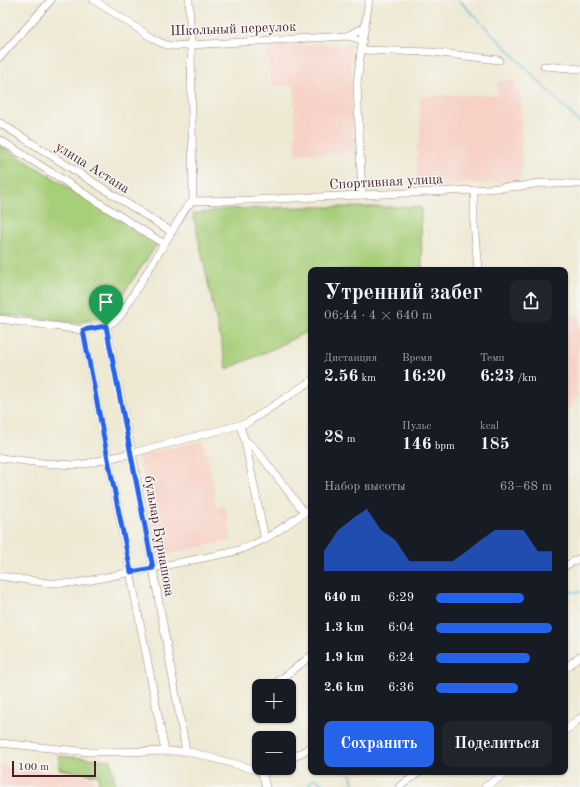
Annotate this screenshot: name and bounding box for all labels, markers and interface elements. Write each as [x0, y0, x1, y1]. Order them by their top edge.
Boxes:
street label: Школьный переулок [170, 20, 296, 38]
street label: улица Астана [53, 139, 132, 196]
street label: Спортивная улица [329, 172, 443, 192]
button: share [510, 280, 552, 322]
text: Утренний забег [324, 282, 482, 304]
pin [89, 285, 123, 326]
icon: arrive [95, 291, 117, 313]
text: 06:44 · 4 × 640 m [324, 309, 432, 322]
text: Дистанция [324, 353, 377, 364]
text: Время [402, 353, 432, 364]
text: Темп [480, 353, 505, 364]
text: 2.56 [324, 368, 358, 385]
text: 16:20 [402, 368, 446, 385]
text: 6:23 [480, 368, 514, 385]
text: km [358, 373, 376, 384]
text: /km [514, 373, 537, 384]
text: Пульс [402, 421, 431, 432]
text: kcal [480, 421, 499, 432]
text: 28 [324, 429, 344, 446]
text: m [344, 434, 356, 445]
text: 146 [402, 436, 432, 453]
text: 185 [480, 436, 510, 453]
text: bpm [432, 441, 455, 452]
street label: бульвар Бурнашова [141, 475, 177, 598]
text: Набор высоты [324, 480, 406, 493]
text: 63–68 m [500, 480, 552, 493]
text: 640 m [324, 591, 361, 604]
text: 6:29 [388, 591, 414, 604]
text: 1.3 km [324, 621, 364, 634]
text: 6:04 [388, 621, 414, 634]
text: 1.9 km [324, 651, 364, 664]
text: 6:24 [388, 651, 414, 664]
map controls [252, 679, 296, 775]
button: + [252, 679, 296, 723]
text: 2.6 km [324, 681, 364, 694]
text: 6:36 [388, 681, 414, 694]
button: Сохранить [324, 721, 434, 767]
button: Поделиться [442, 721, 552, 767]
button: − [252, 731, 296, 775]
scale bar [12, 759, 96, 778]
text: 100 m [18, 762, 49, 773]

